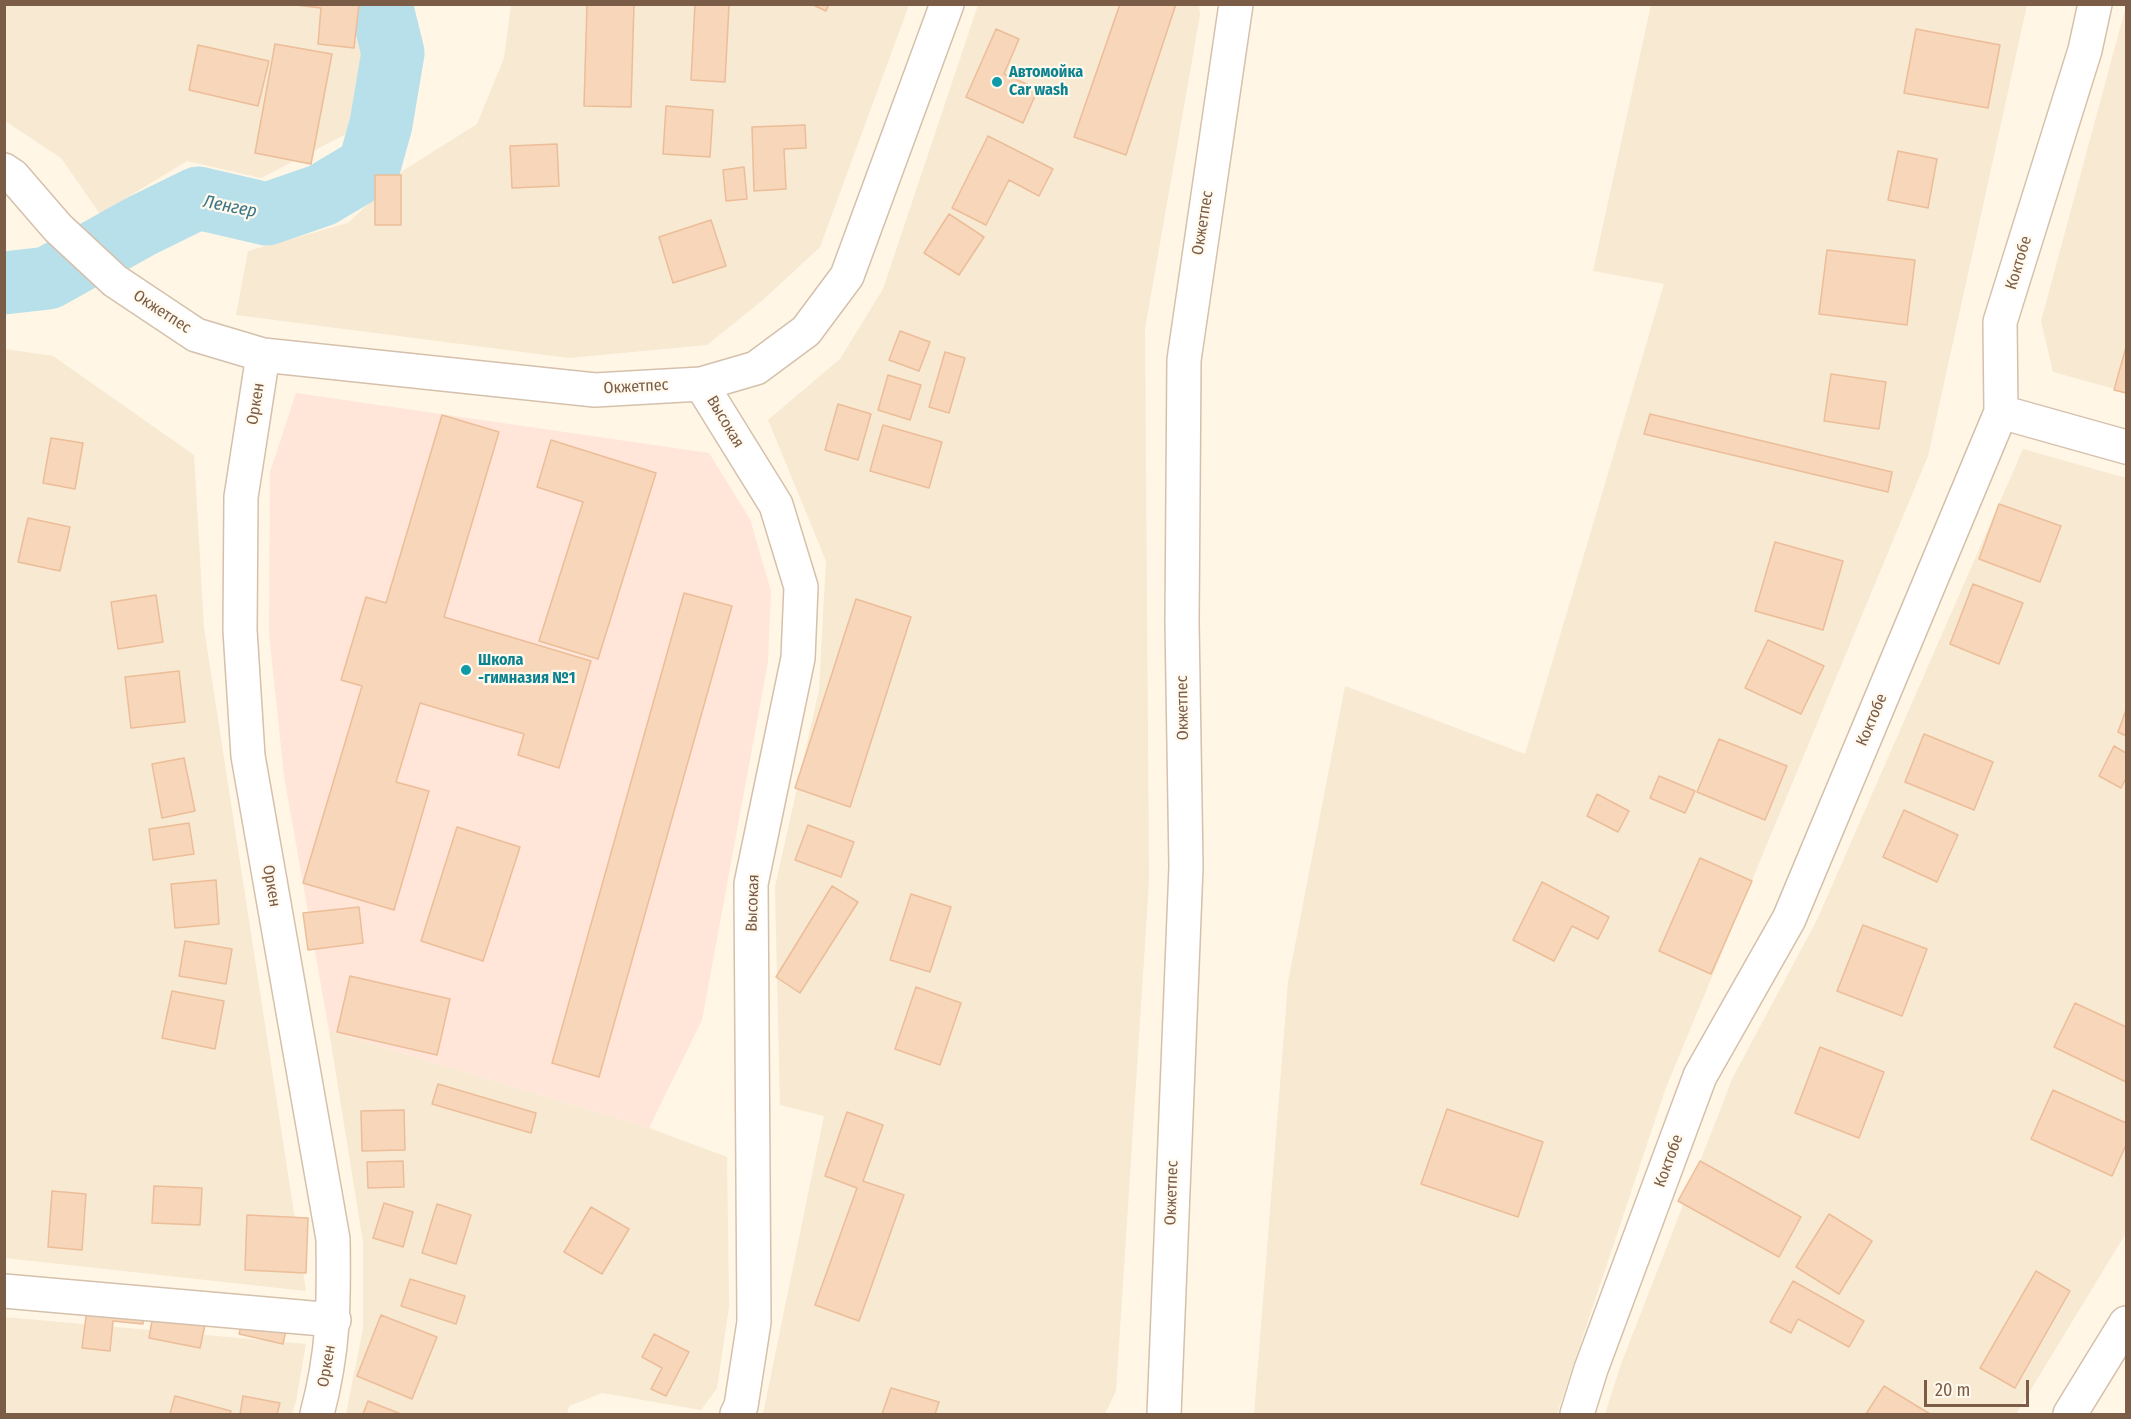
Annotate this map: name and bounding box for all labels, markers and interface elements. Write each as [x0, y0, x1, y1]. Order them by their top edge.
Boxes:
place label: Автомойка Car wash [1009, 63, 1083, 101]
marker: Автомойка Car wash [990, 75, 1004, 89]
street label: Окжетпес [1188, 189, 1218, 257]
water label: Ленгер [201, 191, 259, 223]
street label: Коктобе [2002, 234, 2036, 292]
street label: Окжетпес [130, 286, 194, 338]
street label: Окжетпес [603, 376, 669, 398]
street label: Оркен [243, 382, 269, 426]
street label: Высокая [702, 392, 748, 452]
place label: Школа -гимназия №1 [478, 651, 575, 689]
marker: Школа -гимназия №1 [459, 663, 473, 677]
street label: Окжетпес [1173, 675, 1193, 741]
street label: Коктобе [1852, 691, 1892, 749]
street label: Оркен [258, 863, 284, 909]
street label: Высокая [742, 874, 764, 932]
street label: Коктобе [1651, 1132, 1687, 1190]
street label: Окжетпес [1161, 1160, 1183, 1226]
street label: Оркен [314, 1343, 340, 1389]
scale bar [1927, 1368, 2032, 1406]
text: 20 m [1935, 1379, 1970, 1401]

